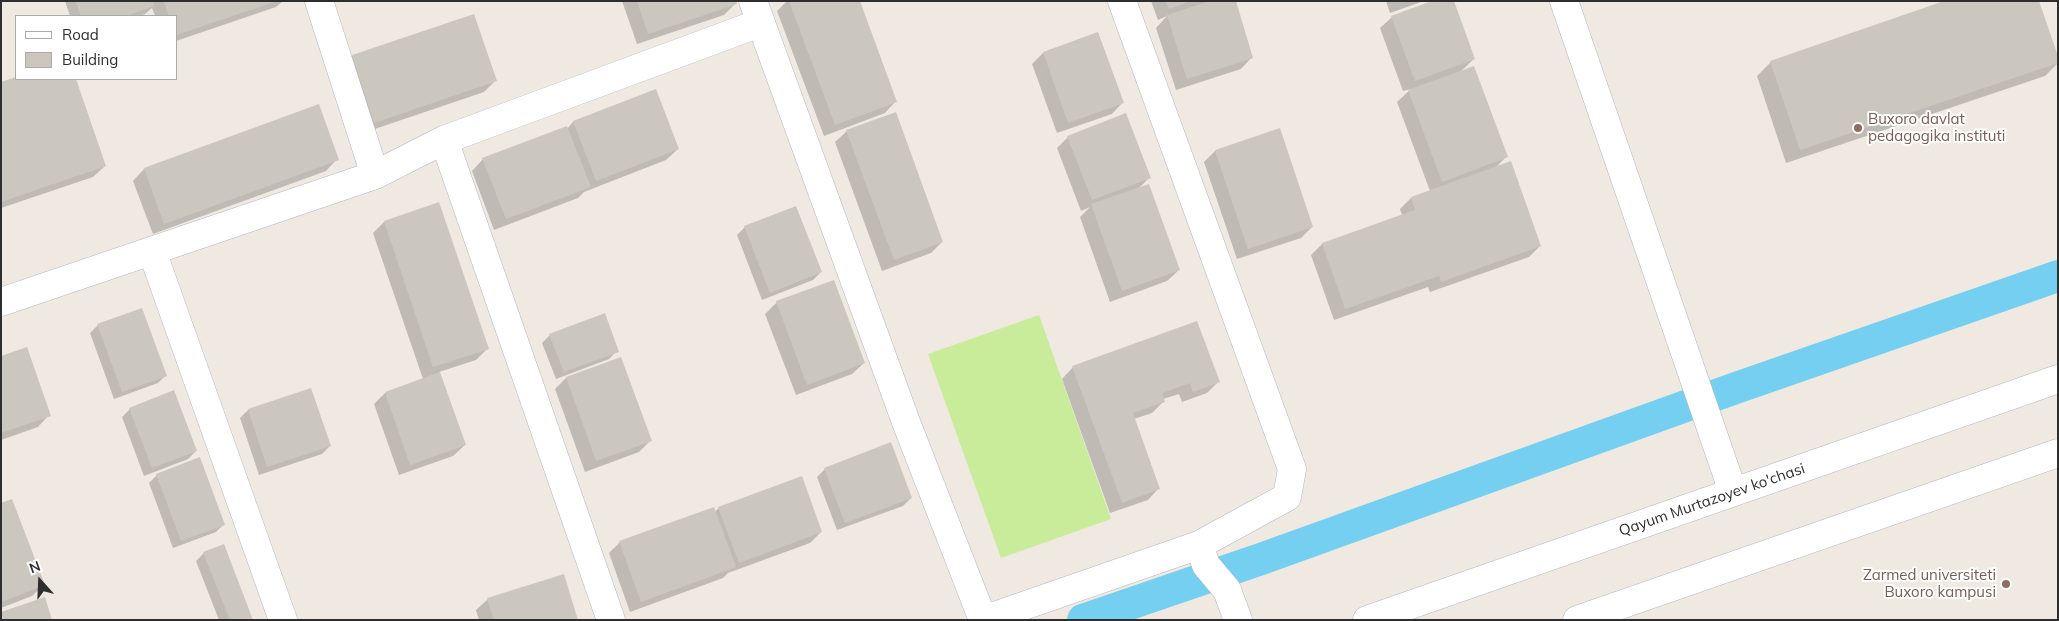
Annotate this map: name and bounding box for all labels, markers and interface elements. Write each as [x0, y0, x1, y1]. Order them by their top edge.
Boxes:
legend [15, 15, 178, 80]
text: Road [62, 25, 99, 44]
text: Building [62, 50, 118, 69]
place label: Buxoro davlat pedagogika instituti [1868, 110, 2005, 145]
marker: Buxoro davlat pedagogika instituti [1852, 122, 1864, 134]
street label: Qayum Murtazoyev ko'chasi [1617, 460, 1807, 540]
north arrow [15, 556, 65, 606]
text: N [27, 557, 43, 577]
place label: Zarmed universiteti Buxoro kampusi [1863, 566, 1996, 601]
marker: Zarmed universiteti Buxoro kampusi [2000, 578, 2012, 590]

